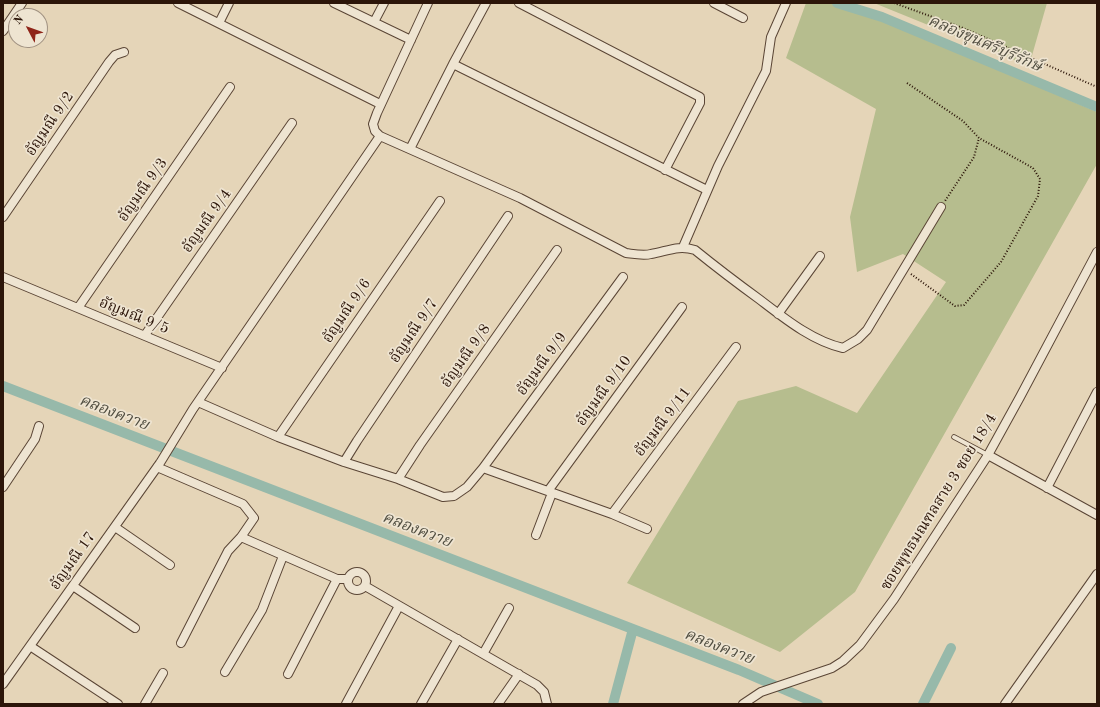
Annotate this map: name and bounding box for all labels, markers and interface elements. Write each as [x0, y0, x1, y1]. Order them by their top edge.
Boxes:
north arrow [8, 8, 48, 48]
water label: คลองขุนศรีบุรีรักษ์ [925, 11, 1045, 77]
text: N [12, 14, 26, 27]
street label: อัญมณี 9/2 [22, 88, 78, 160]
street label: อัญมณี 9/3 [114, 155, 172, 225]
street label: อัญมณี 9/4 [178, 186, 236, 256]
street label: อัญมณี 9/6 [319, 275, 375, 347]
street label: อัญมณี 9/5 [96, 294, 172, 338]
street label: อัญมณี 9/7 [386, 295, 442, 367]
street label: อัญมณี 9/8 [437, 321, 495, 391]
street label: อัญมณี 9/9 [513, 329, 571, 399]
street label: อัญมณี 9/10 [572, 352, 636, 430]
street label: อัญมณี 9/11 [631, 384, 695, 460]
water label: คลองควาย [77, 391, 151, 435]
street label: ซอยพุทธมณฑลสาย 3 ซอย 18/4 [877, 410, 1001, 594]
water label: คลองควาย [380, 508, 454, 552]
street label: อัญมณี 17 [46, 528, 100, 594]
water label: คลองควาย [682, 625, 756, 669]

